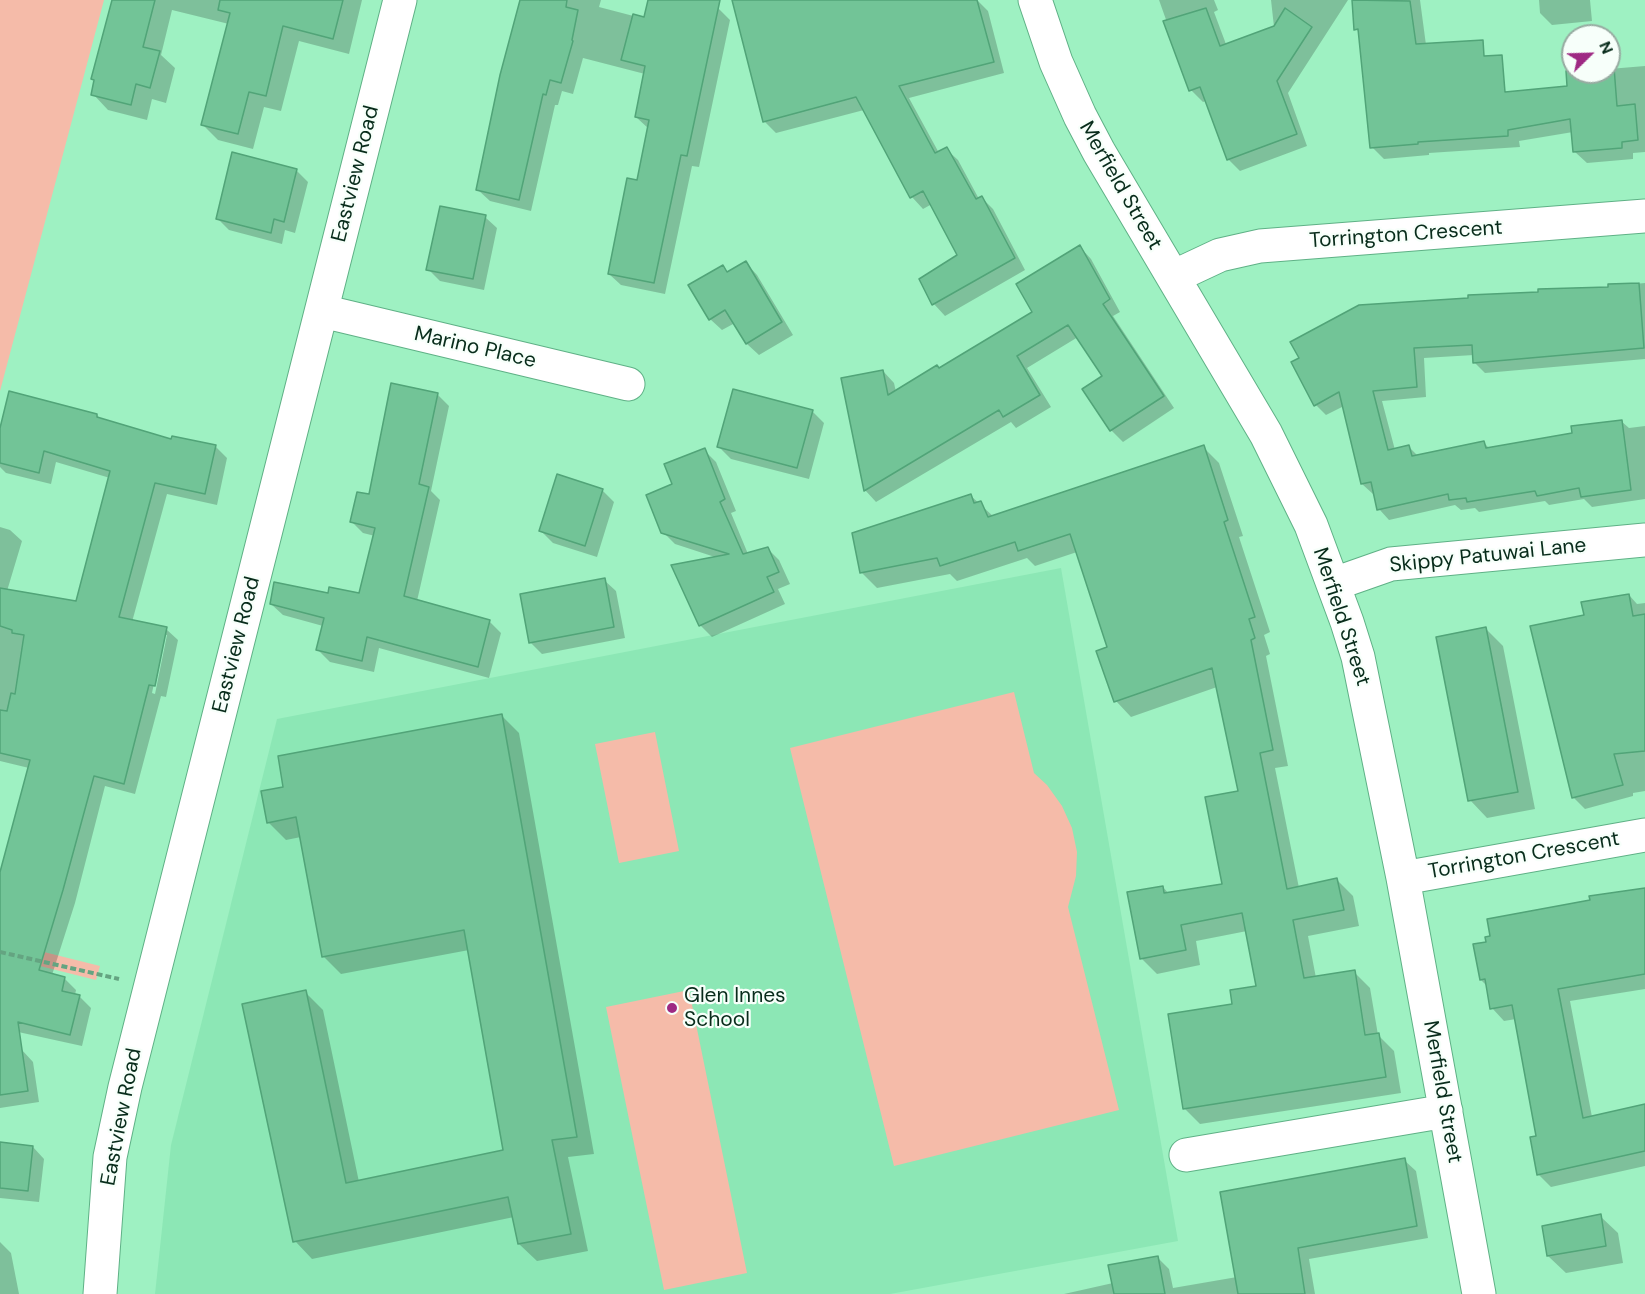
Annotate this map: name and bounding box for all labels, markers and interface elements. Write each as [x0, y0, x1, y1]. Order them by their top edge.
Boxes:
north arrow [1561, 24, 1621, 84]
text: N [1594, 38, 1618, 57]
street label: Eastview Road [327, 103, 385, 245]
street label: Merfield Street [1073, 117, 1167, 255]
street label: Torrington Crescent [1308, 216, 1504, 254]
street label: Marino Place [412, 322, 538, 374]
street label: Skippy Patuwai Lane [1388, 533, 1588, 579]
street label: Merfield Street [1307, 545, 1375, 689]
street label: Eastview Road [208, 574, 266, 716]
street label: Torrington Crescent [1426, 827, 1622, 885]
place label: Glen Innes School [684, 983, 786, 1033]
marker: Glen Innes School [665, 1001, 679, 1015]
street label: Merfield Street [1417, 1019, 1467, 1165]
street label: Eastview Road [96, 1046, 148, 1188]

